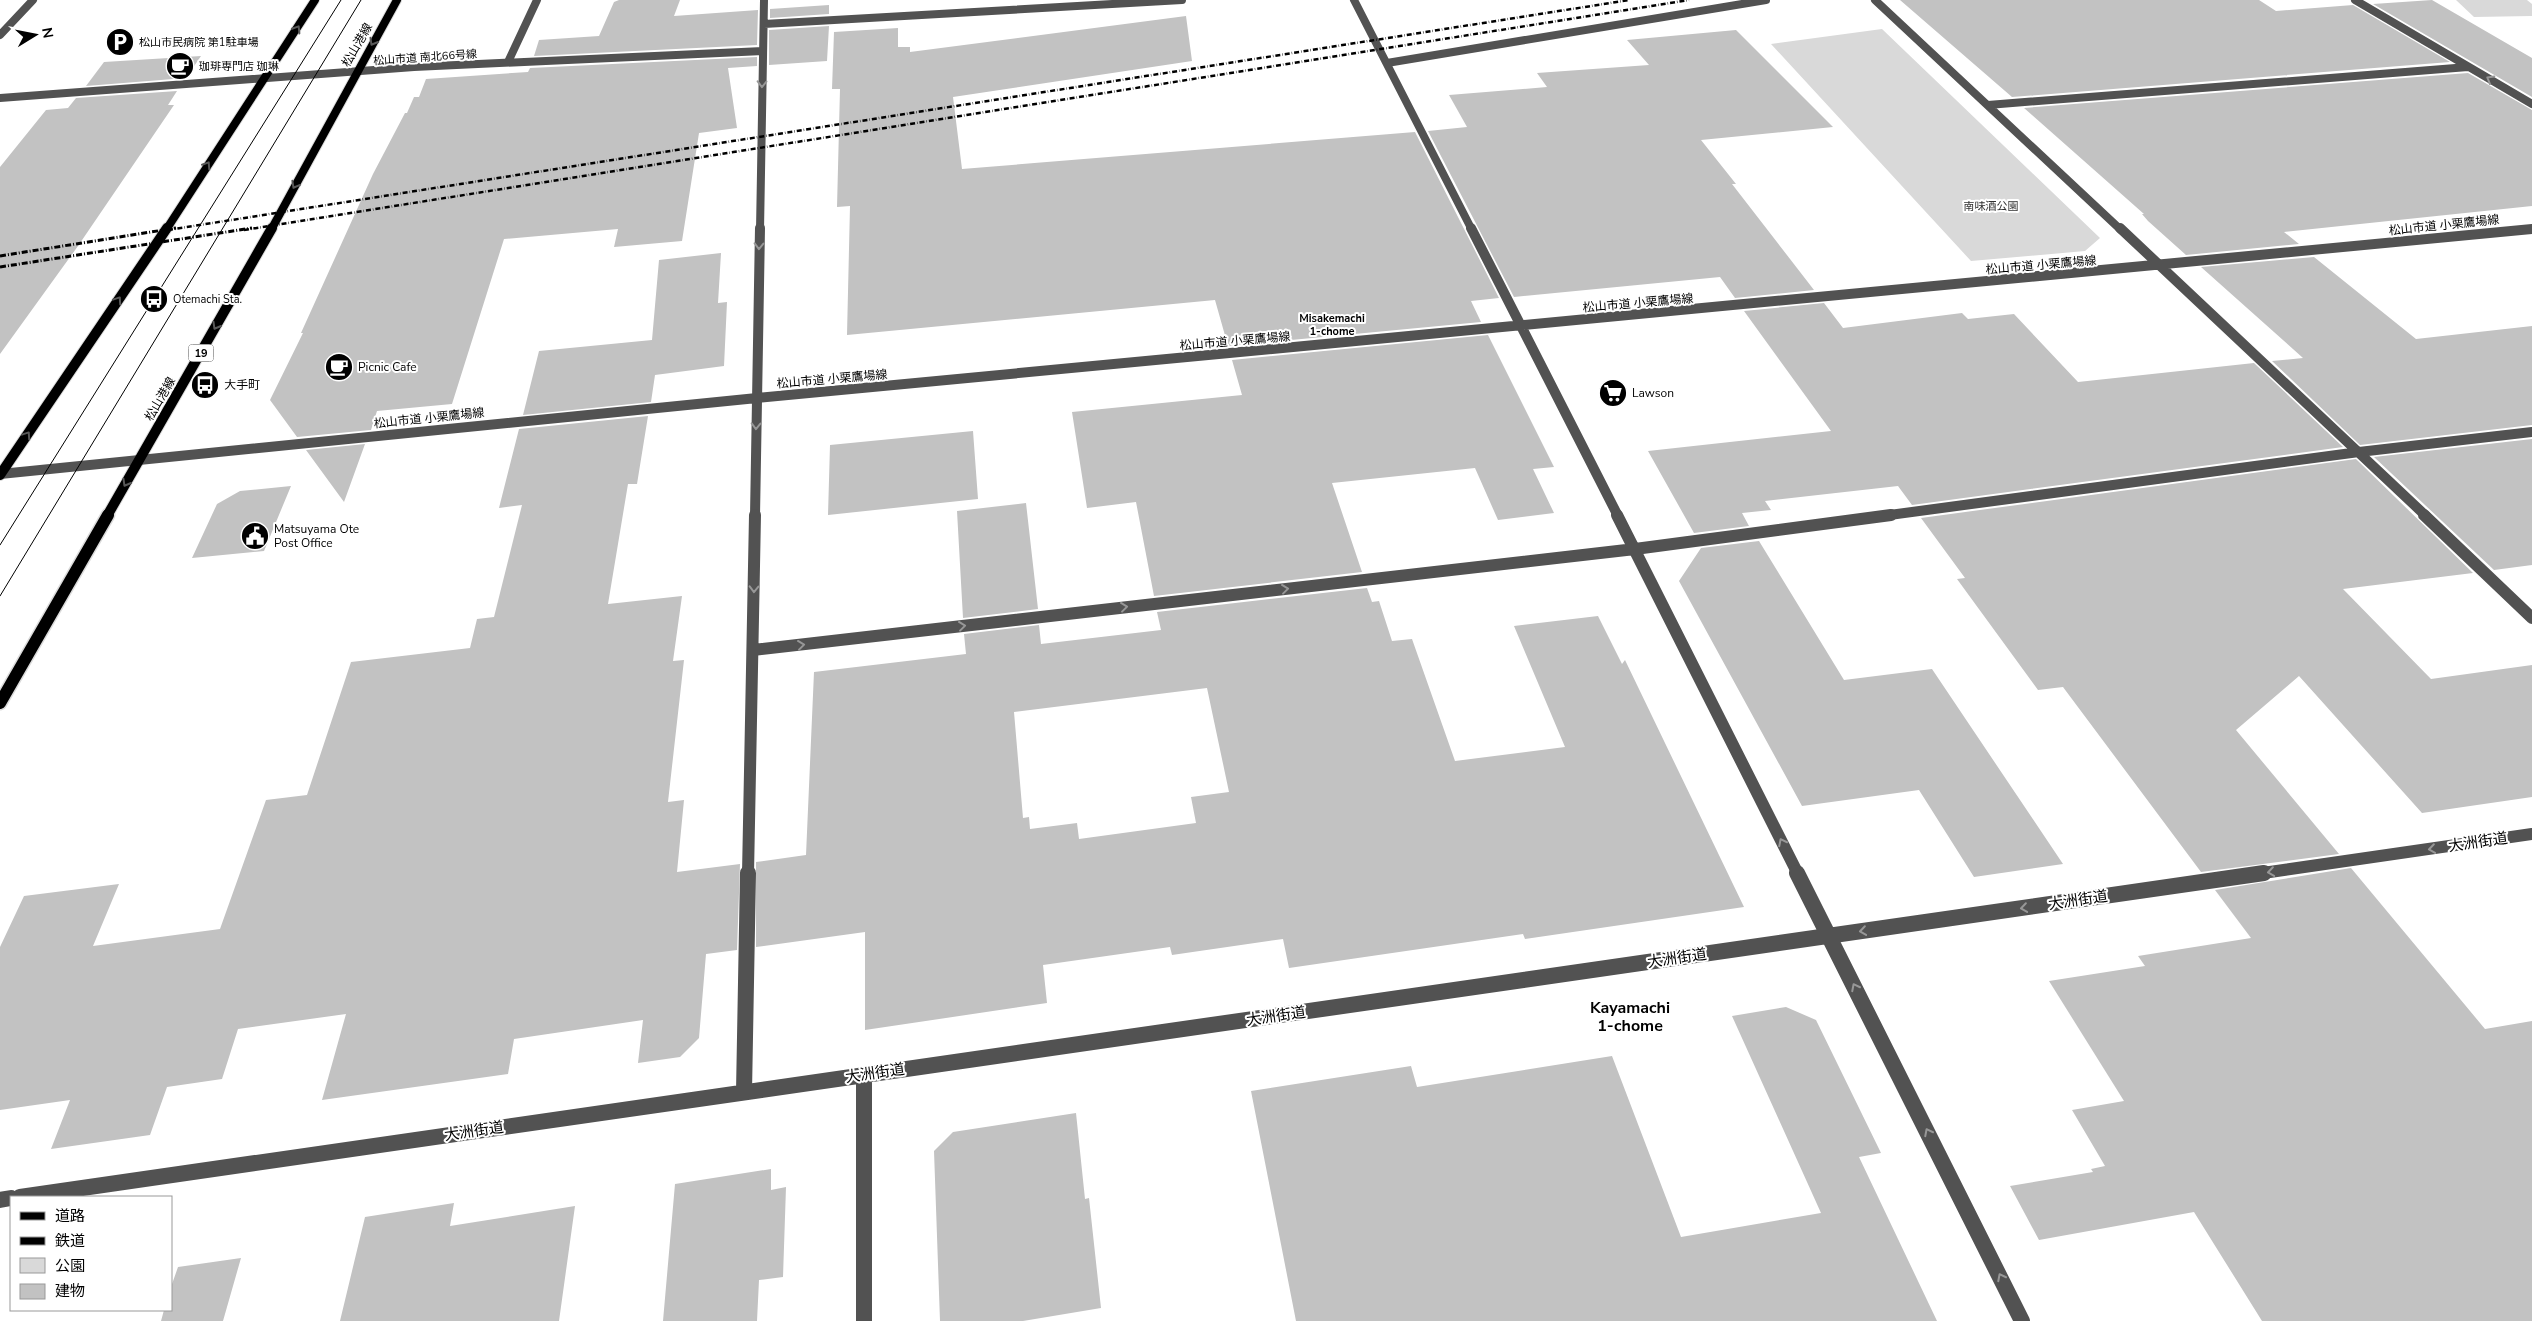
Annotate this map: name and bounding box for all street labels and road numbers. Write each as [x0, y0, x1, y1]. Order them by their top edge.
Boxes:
street label: 松山港線 [338, 20, 376, 70]
street label: 松山市道 南北66号線 [373, 46, 477, 69]
street label: 松山市道 小栗鷹場線 [2388, 211, 2500, 239]
street label: 松山市道 小栗鷹場線 [1985, 252, 2097, 278]
street label: 松山市道 小栗鷹場線 [1582, 290, 1694, 316]
street label: 松山市道 小栗鷹場線 [1179, 328, 1291, 354]
road number: 19 [188, 344, 214, 362]
street label: 松山市道 小栗鷹場線 [776, 366, 888, 392]
street label: 松山港線 [141, 374, 179, 424]
street label: 松山市道 小栗鷹場線 [373, 404, 485, 432]
street label: 大洲街道 [2447, 828, 2509, 856]
street label: 大洲街道 [2047, 886, 2109, 914]
street label: 大洲街道 [1646, 944, 1708, 972]
street label: 大洲街道 [1245, 1002, 1307, 1030]
street label: 大洲街道 [844, 1059, 906, 1087]
street label: 大洲街道 [443, 1117, 505, 1145]

